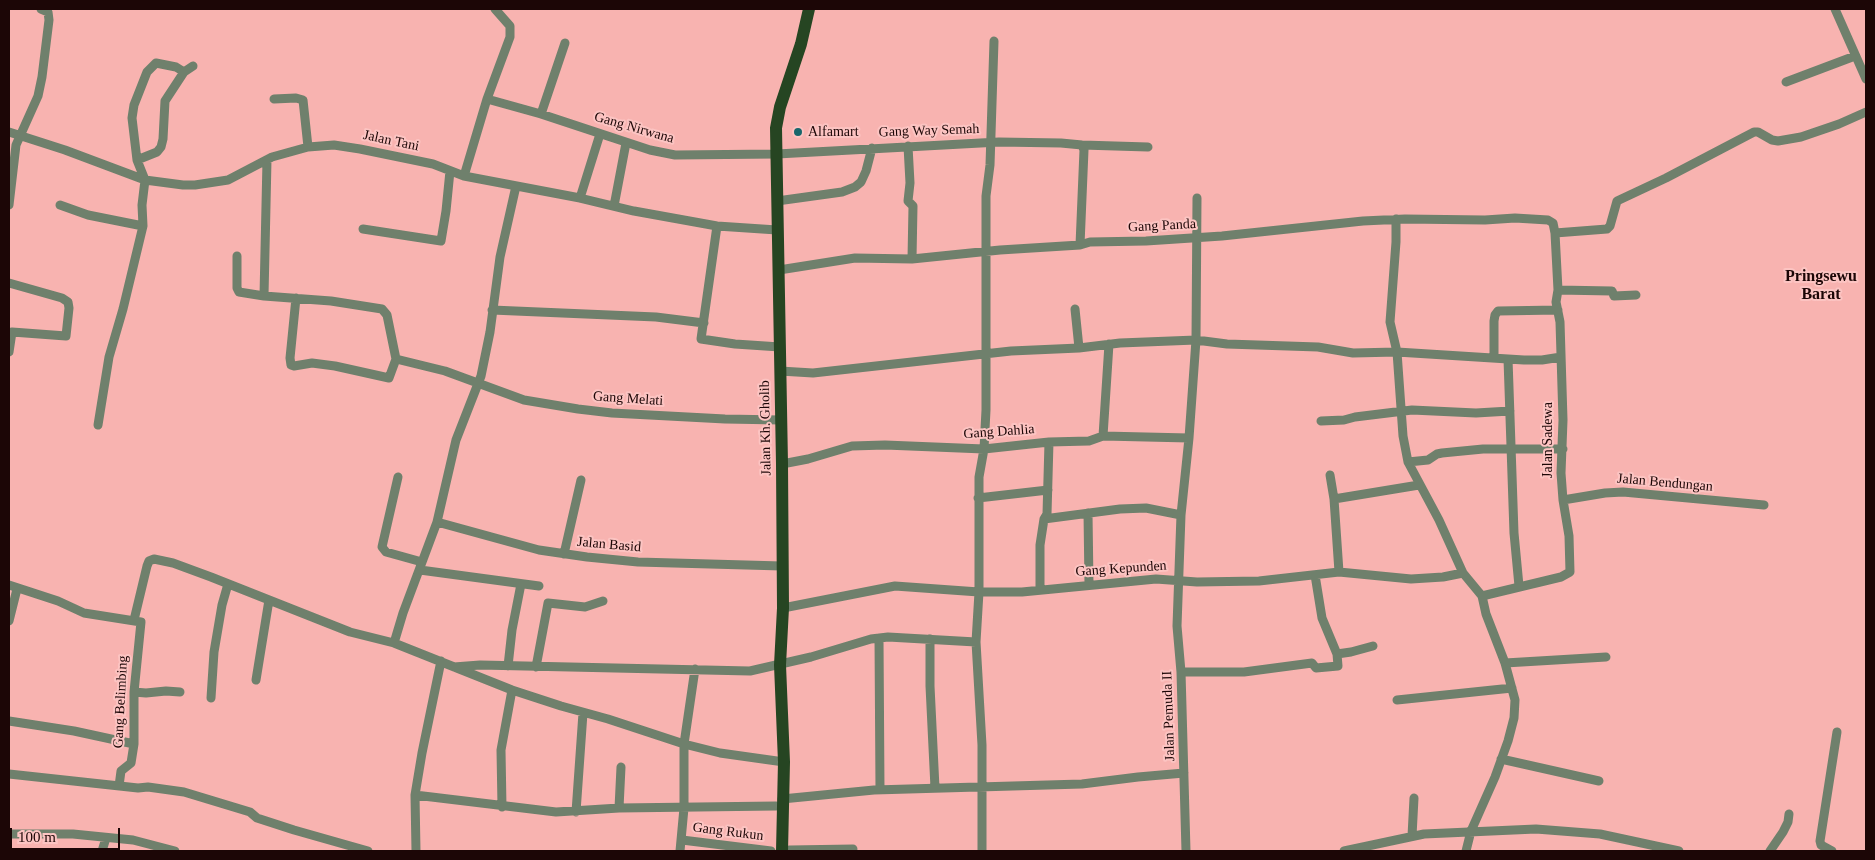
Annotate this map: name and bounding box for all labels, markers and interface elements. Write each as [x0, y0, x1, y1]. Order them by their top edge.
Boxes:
street label: Gang Nirwana [592, 109, 676, 147]
street label: Gang Way Semah [878, 121, 980, 141]
place label: Alfamart [808, 124, 859, 140]
marker: Alfamart [792, 126, 804, 138]
street label: Jalan Tani [361, 127, 421, 155]
street label: Gang Panda [1128, 216, 1196, 236]
district label: Pringsewu Barat [1785, 267, 1857, 305]
street label: Jalan Kh. Gholib [757, 380, 775, 476]
street label: Gang Melati [592, 388, 664, 410]
street label: Jalan Sadewa [1540, 402, 1556, 478]
street label: Gang Dahlia [963, 421, 1035, 443]
street label: Jalan Bendungan [1616, 470, 1714, 496]
street label: Jalan Basid [576, 534, 642, 556]
street label: Gang Kepunden [1075, 557, 1167, 581]
street label: Gang Belimbing [110, 655, 132, 749]
street label: Jalan Pemuda II [1159, 671, 1179, 761]
scale bar [12, 818, 122, 850]
street label: Gang Rukun [692, 819, 764, 845]
text: 100 m [18, 829, 56, 845]

